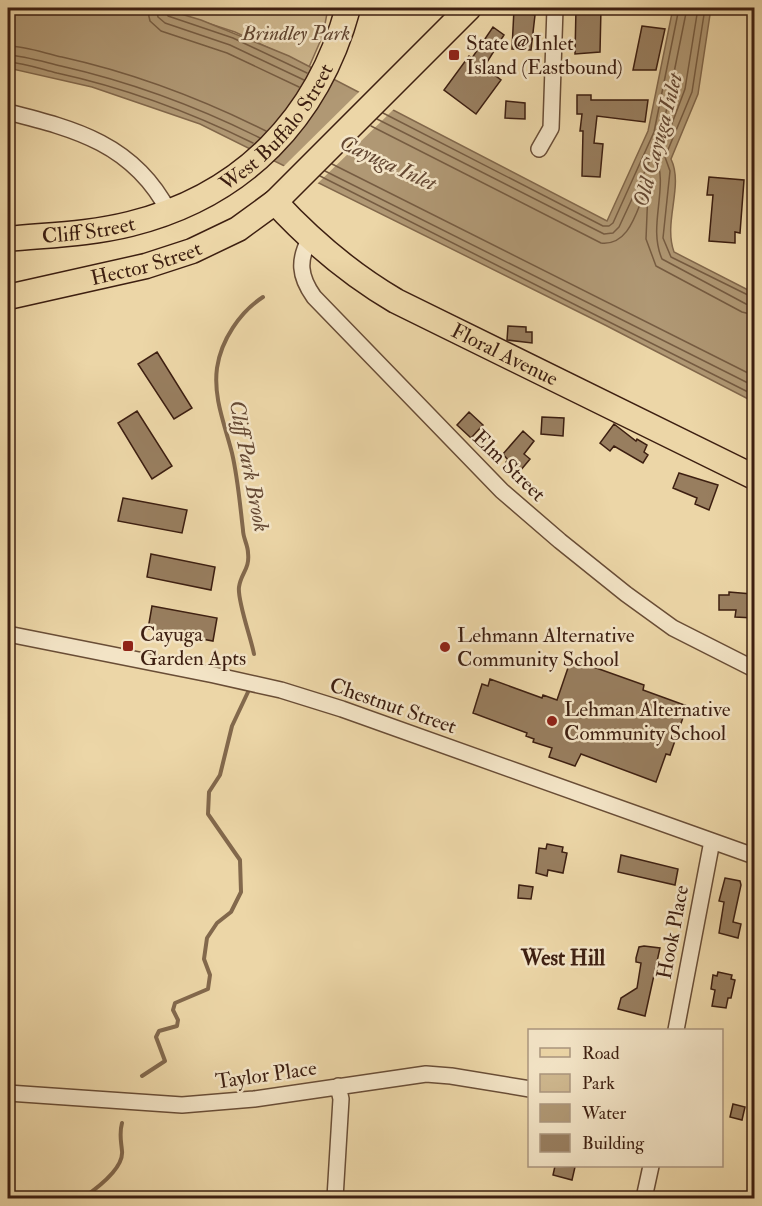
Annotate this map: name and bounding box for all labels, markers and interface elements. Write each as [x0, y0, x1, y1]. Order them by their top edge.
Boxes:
park label: Brindley Park [241, 20, 350, 47]
place label: State @ Inlet Island (Eastbound) [466, 30, 623, 81]
marker: State @ Inlet Island (Eastbound) [447, 48, 461, 62]
street label: West Buffalo Street [213, 59, 339, 197]
water label: Old Cayuga Inlet [627, 68, 690, 210]
water label: Cayuga Inlet [335, 128, 442, 198]
street label: Cliff Street [41, 210, 138, 250]
street label: Hector Street [88, 235, 206, 292]
street label: Floral Avenue [447, 317, 563, 392]
water label: Cliff Park Brook [223, 398, 275, 534]
street label: Elm Street [467, 424, 552, 508]
place label: Cayuga Garden Apts [140, 621, 246, 672]
place label: Lehmann Alternative Community School [457, 622, 635, 673]
marker: Cayuga Garden Apts [121, 639, 135, 653]
marker: Lehmann Alternative Community School [438, 640, 452, 654]
street label: Chestnut Street [326, 672, 460, 740]
place label: Lehman Alternative Community School [564, 696, 731, 747]
marker: Lehman Alternative Community School [545, 714, 559, 728]
street label: Hook Place [651, 883, 695, 981]
district label: West Hill [520, 944, 605, 972]
legend [528, 1029, 723, 1167]
text: Road [582, 1042, 620, 1065]
street label: Taylor Place [214, 1055, 319, 1095]
text: Park [582, 1072, 615, 1095]
text: Water [581, 1102, 626, 1125]
text: Building [582, 1132, 645, 1155]

